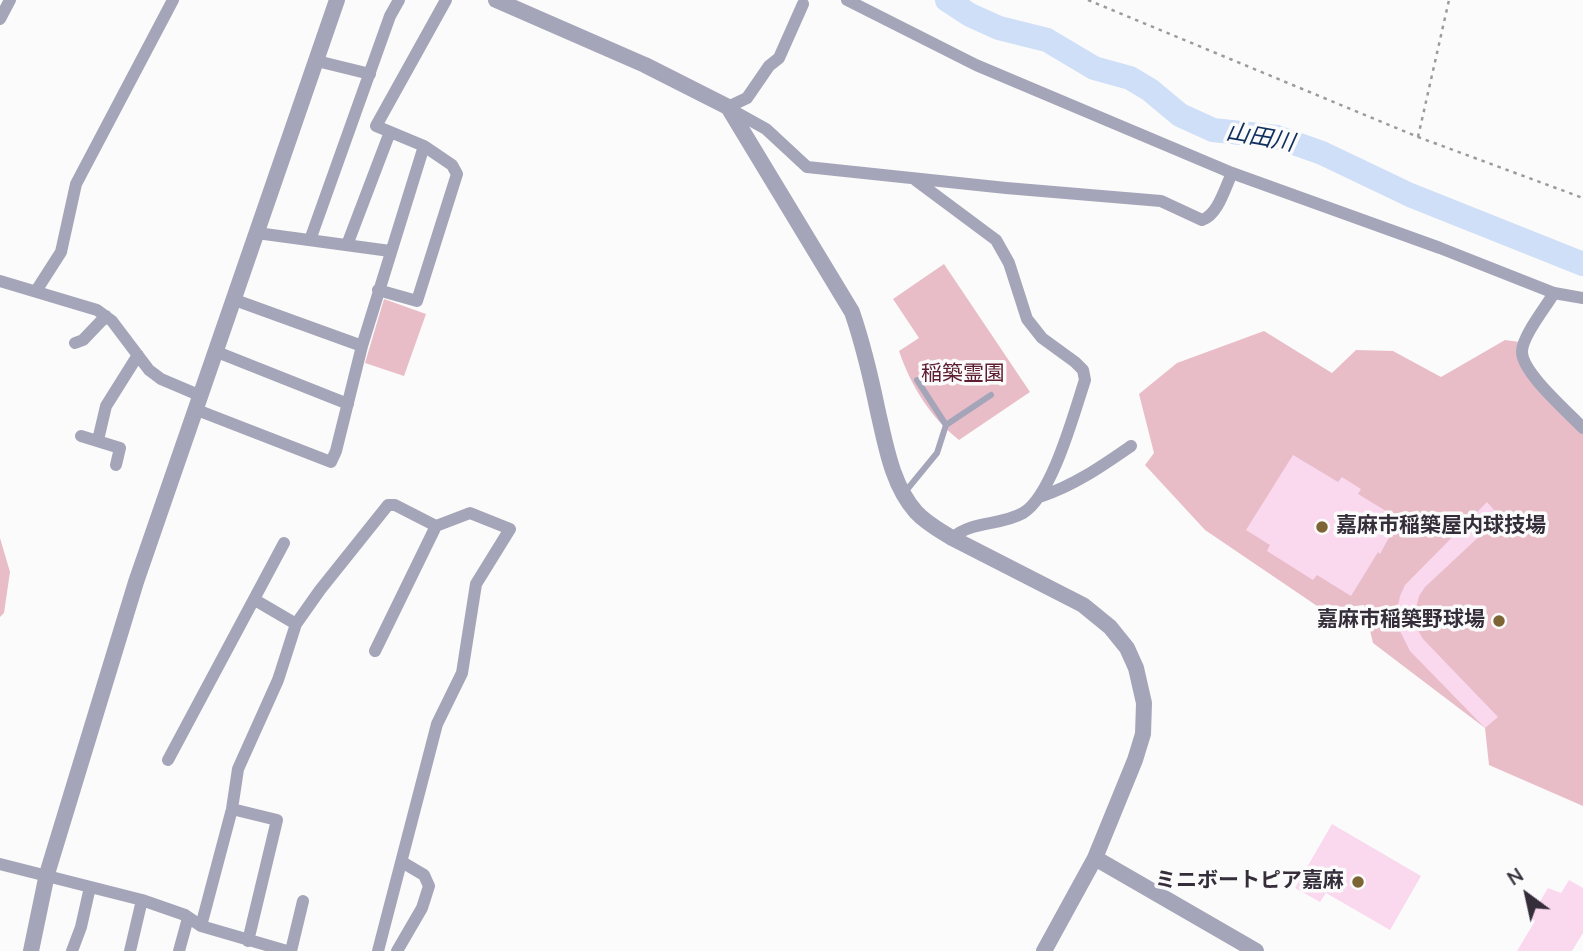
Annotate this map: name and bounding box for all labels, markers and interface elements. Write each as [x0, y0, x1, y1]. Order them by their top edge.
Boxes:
water label: 山田川 [1224, 119, 1296, 159]
park label: 稲築霊園 [921, 362, 1005, 388]
place label: 嘉麻市稲築屋内球技場 [1336, 514, 1546, 540]
marker: 嘉麻市稲築屋内球技場 [1314, 519, 1330, 535]
place label: 嘉麻市稲築野球場 [1317, 608, 1485, 634]
marker: 嘉麻市稲築野球場 [1491, 613, 1507, 629]
north arrow [1492, 860, 1562, 930]
text: N [1503, 863, 1529, 892]
place label: ミニボートピア嘉麻 [1155, 869, 1344, 895]
marker: ミニボートピア嘉麻 [1350, 874, 1366, 890]

